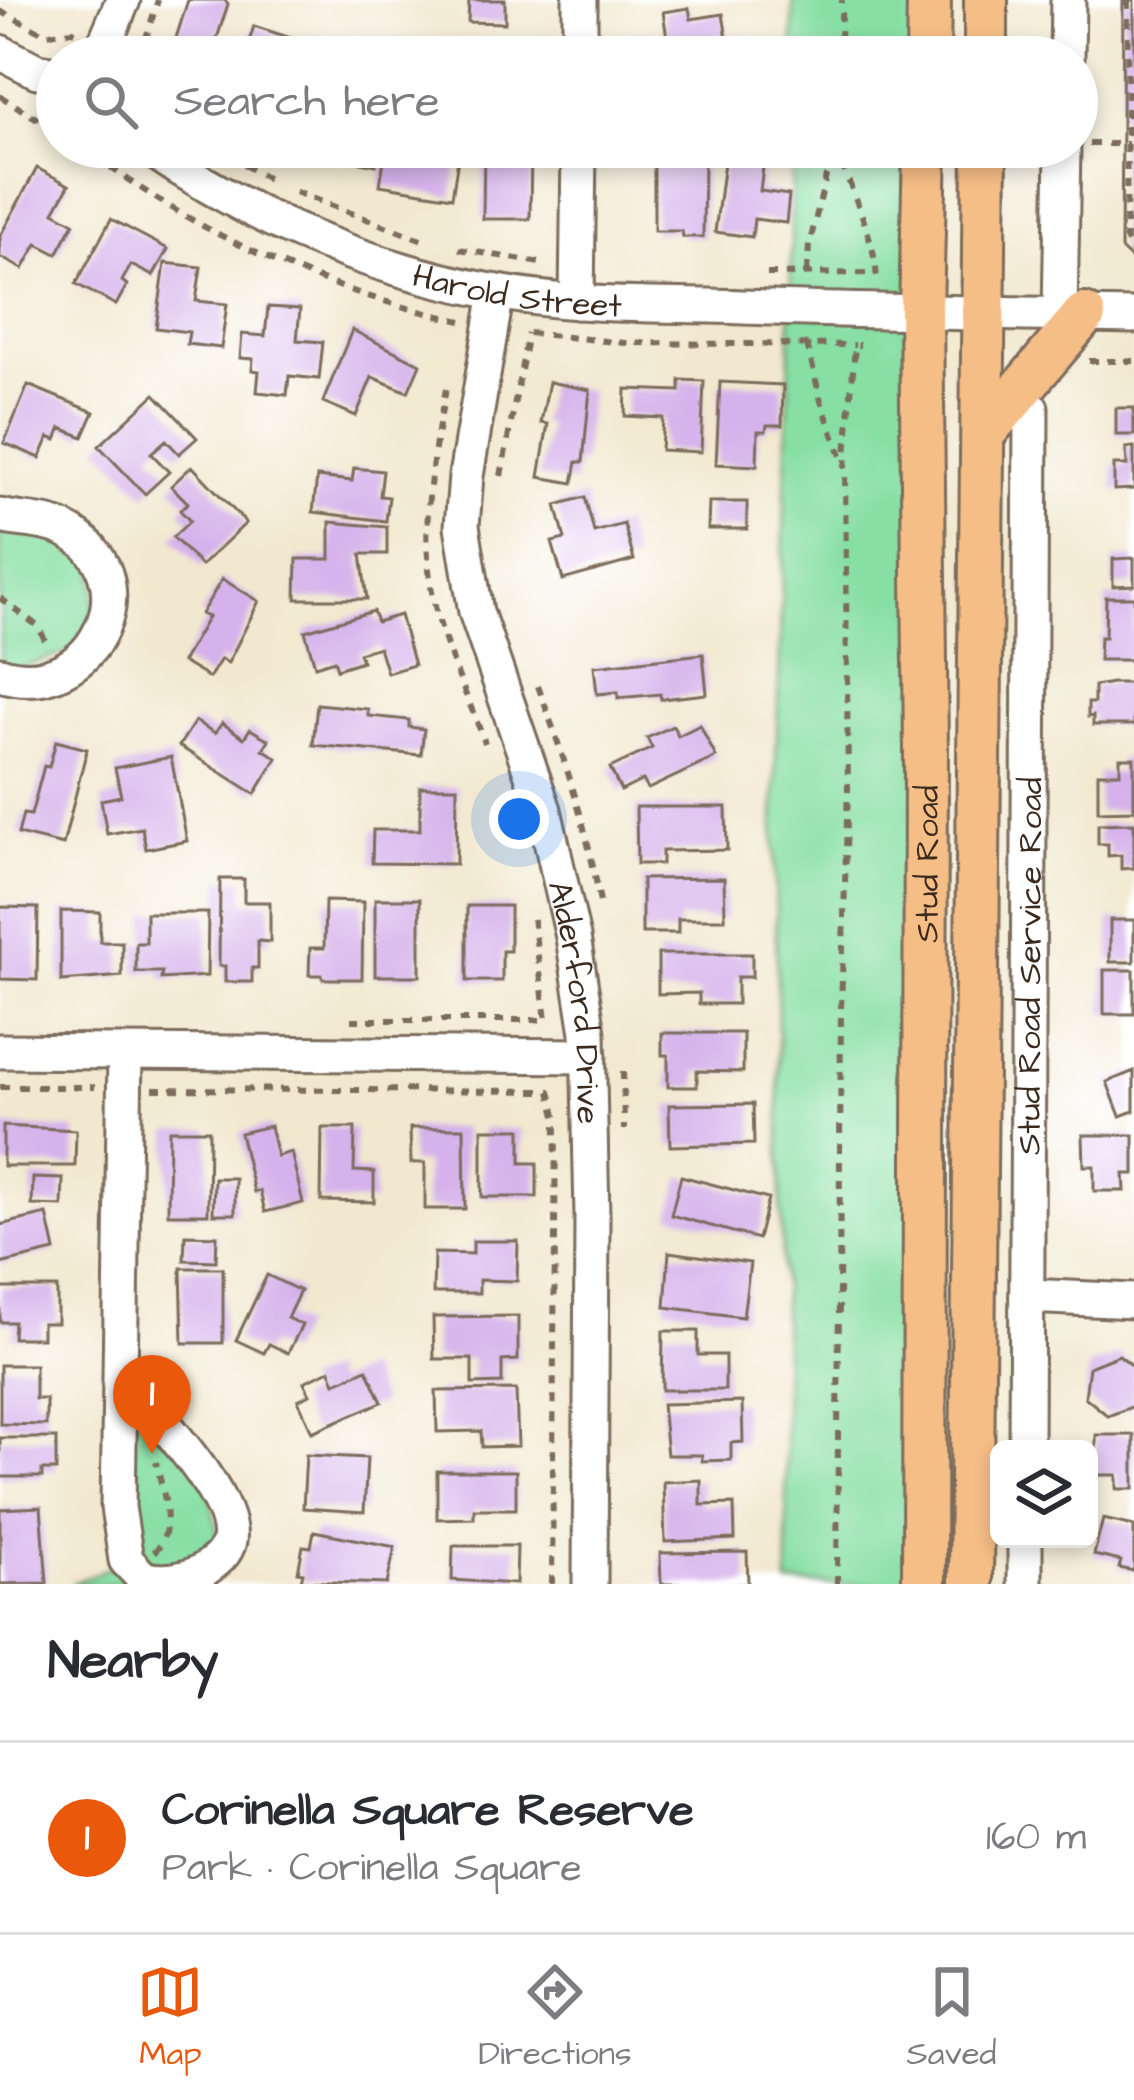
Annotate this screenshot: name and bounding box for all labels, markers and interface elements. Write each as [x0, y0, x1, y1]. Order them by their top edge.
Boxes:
search box [36, 36, 1098, 168]
icon: search [78, 69, 144, 135]
text: Search here [174, 71, 440, 133]
street label: Harold Street [408, 253, 623, 329]
street label: Stud Road Service Road [1006, 777, 1054, 1155]
street label: Stud Road [905, 785, 951, 943]
your location [489, 789, 549, 849]
street label: Alderford Drive [536, 877, 611, 1125]
pin: 1 [113, 1355, 191, 1454]
map controls [990, 1440, 1098, 1548]
button: layers [990, 1440, 1098, 1548]
text: Nearby [48, 1627, 218, 1698]
text: Corinella Square Reserve [162, 1780, 694, 1842]
text: 1 [85, 1811, 90, 1865]
text: 160 m [986, 1811, 1086, 1865]
text: Park · Corinella Square [162, 1842, 582, 1896]
tab: Map [137, 1959, 203, 2077]
tab: Directions [478, 1959, 632, 2077]
tab: Saved [907, 1959, 997, 2077]

